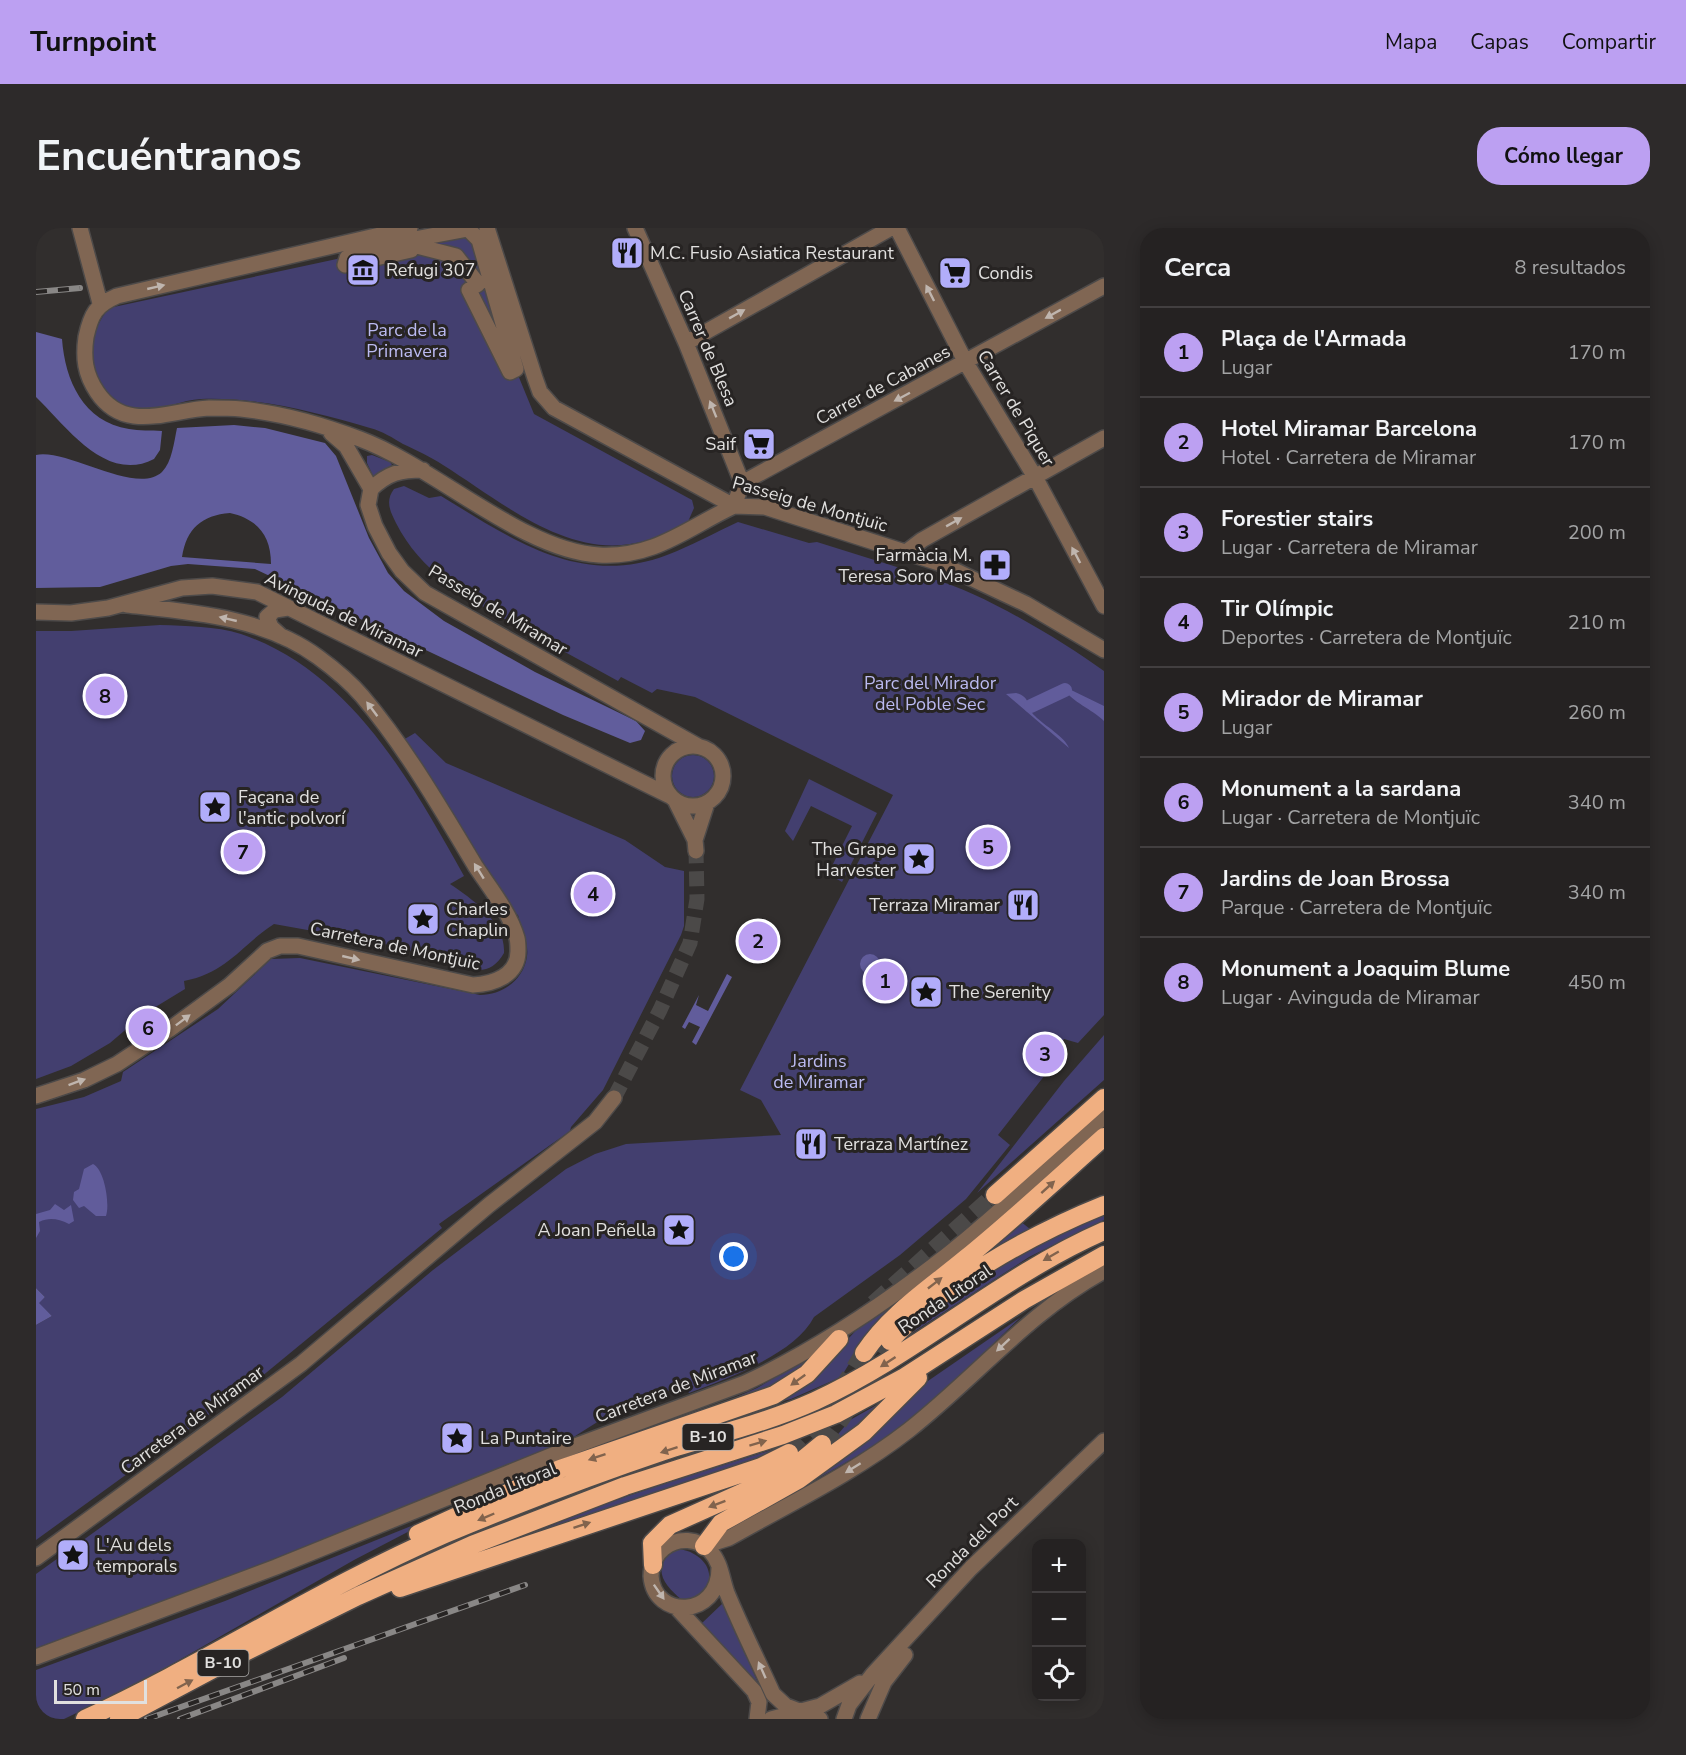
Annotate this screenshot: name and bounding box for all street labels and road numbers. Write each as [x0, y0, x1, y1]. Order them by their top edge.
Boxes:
street label: Carrer de Blesa [673, 286, 743, 410]
street label: Carrer de Cabanes [811, 339, 955, 431]
street label: Carrer de Piquer [972, 345, 1060, 471]
street label: Passeig de Montjuïc [730, 470, 890, 538]
street label: Passeig de Miramar [424, 559, 572, 661]
street label: Avinguda de Miramar [261, 566, 428, 664]
street label: Carretera de Montjuïc [308, 916, 482, 976]
street label: Ronda Litoral [893, 1258, 997, 1339]
street label: Carretera de Miramar [592, 1345, 761, 1429]
street label: Carretera de Miramar [116, 1360, 269, 1480]
road number: B-10 [682, 1424, 734, 1450]
street label: Ronda Litoral [450, 1456, 560, 1519]
street label: Ronda del Port [921, 1490, 1024, 1593]
road number: B-10 [198, 1650, 249, 1676]

